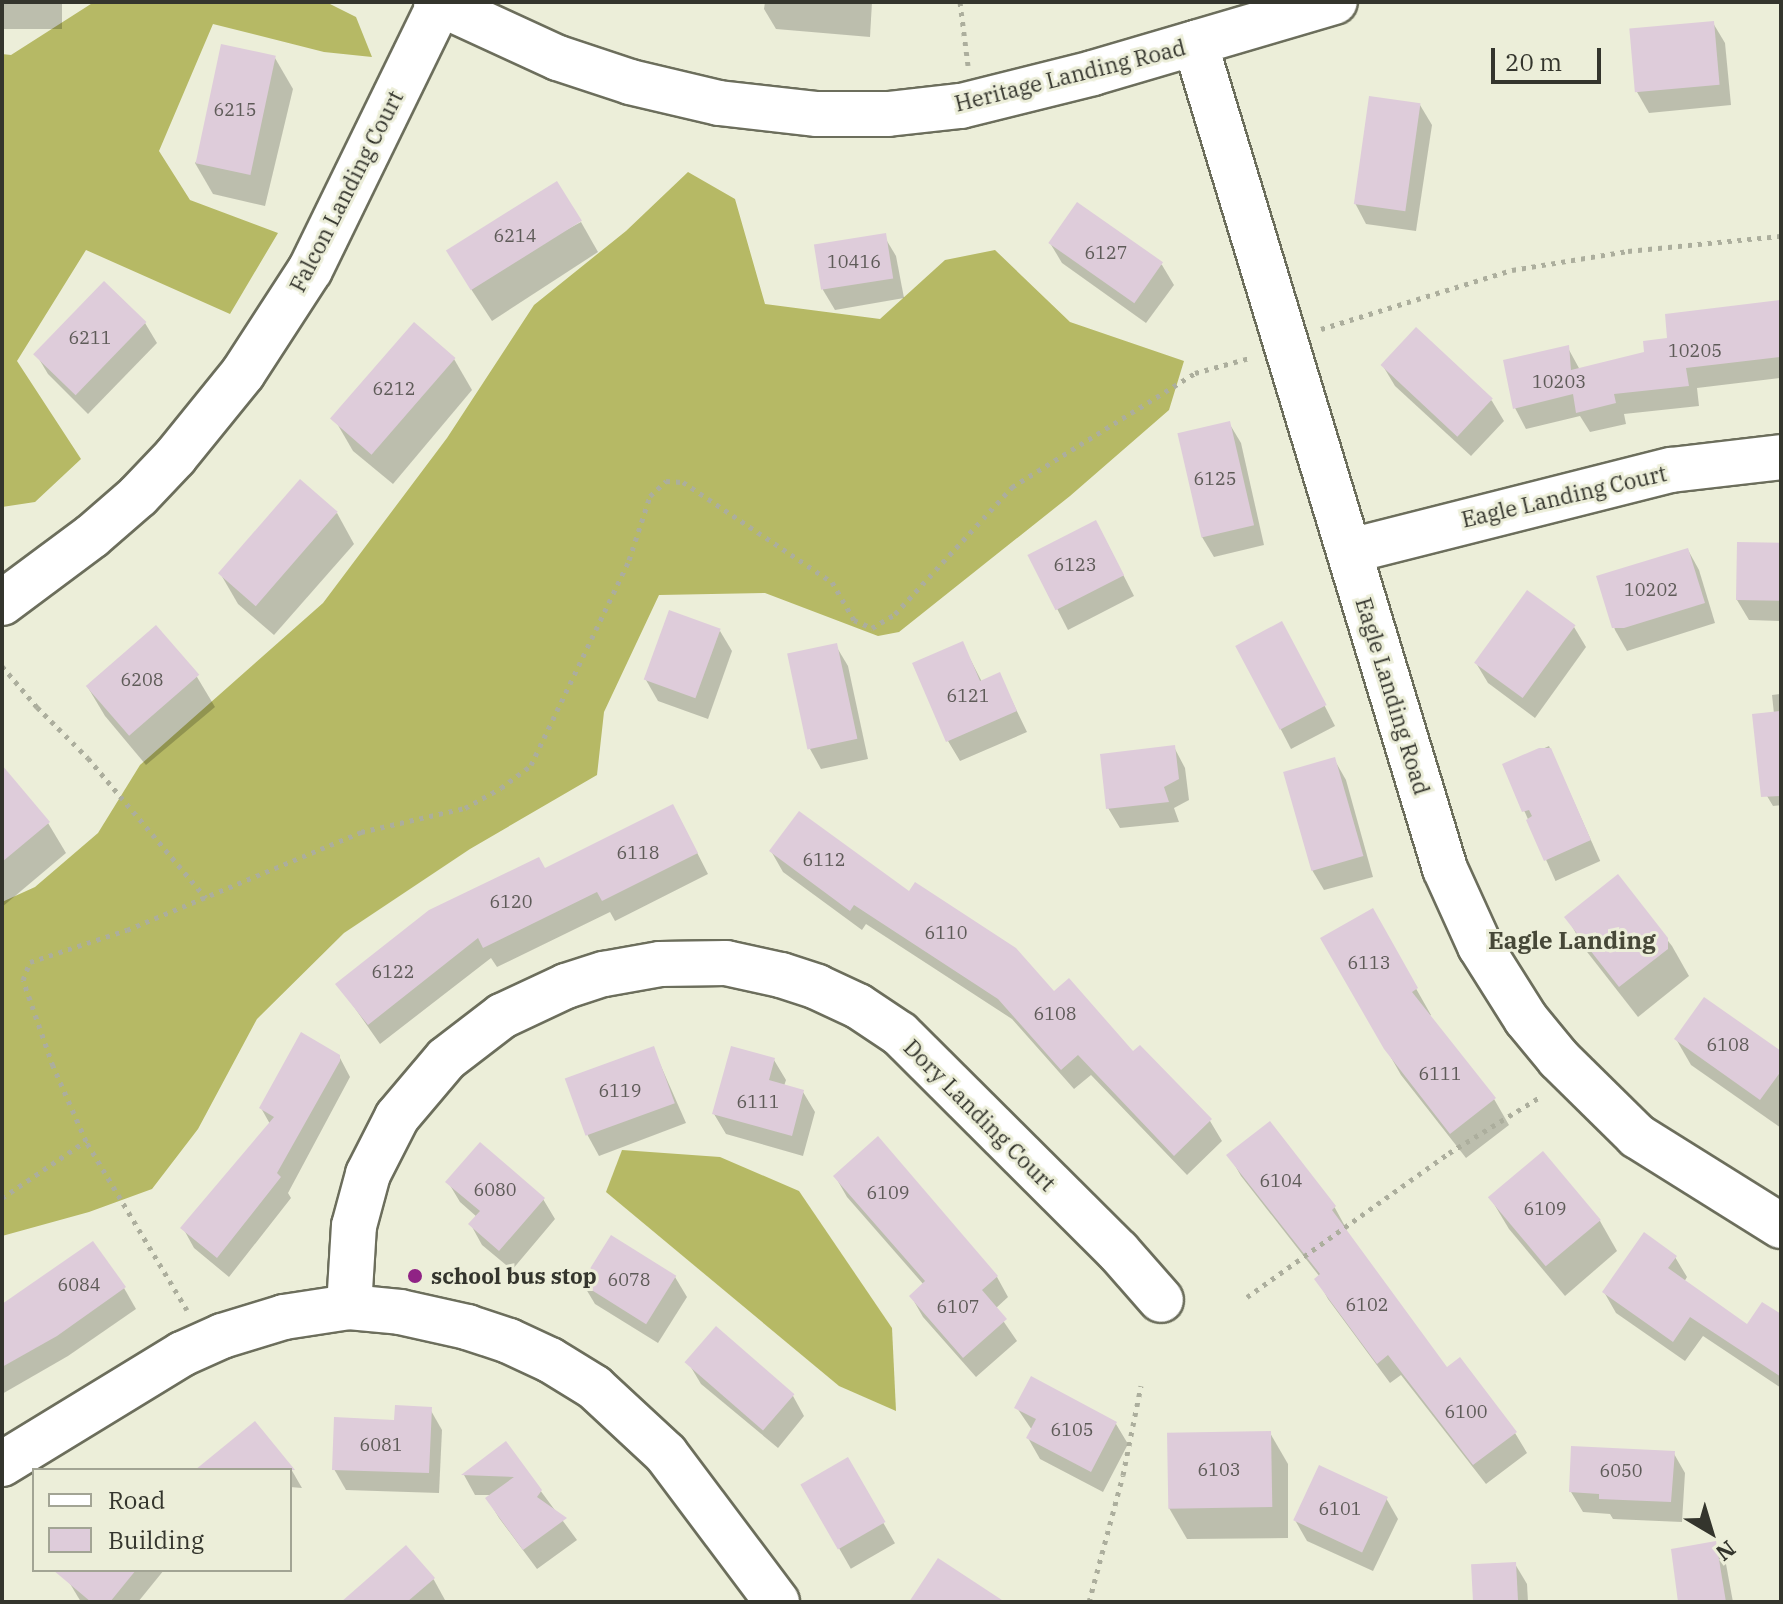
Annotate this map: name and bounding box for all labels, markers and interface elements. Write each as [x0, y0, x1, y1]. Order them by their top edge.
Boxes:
scale bar [1495, 32, 1605, 82]
street label: Heritage Landing Road [952, 33, 1188, 117]
text: 20 m [1505, 46, 1562, 78]
street label: Falcon Landing Court [284, 86, 408, 296]
house number: 6215 [213, 99, 257, 121]
house number: 6214 [493, 225, 537, 247]
house number: 6127 [1084, 242, 1128, 264]
house number: 10416 [827, 251, 881, 273]
house number: 6211 [68, 327, 112, 349]
house number: 10205 [1668, 340, 1722, 362]
house number: 10203 [1532, 371, 1586, 393]
house number: 6212 [372, 378, 416, 400]
street label: Eagle Landing Court [1459, 460, 1669, 532]
house number: 6125 [1193, 468, 1237, 490]
house number: 6123 [1053, 554, 1097, 576]
house number: 10202 [1624, 579, 1678, 601]
street label: Eagle Landing Road [1350, 594, 1436, 798]
house number: 6208 [120, 669, 164, 691]
house number: 6121 [946, 685, 990, 707]
house number: 6118 [616, 842, 660, 864]
house number: 6112 [802, 849, 846, 871]
house number: 6120 [489, 891, 533, 913]
house number: 6110 [924, 922, 968, 944]
district label: Eagle Landing [1488, 927, 1656, 955]
house number: 6113 [1347, 952, 1391, 974]
house number: 6122 [371, 961, 415, 983]
house number: 6108 [1033, 1003, 1077, 1025]
street label: Dory Landing Court [899, 1034, 1061, 1196]
house number: 6108 [1706, 1034, 1750, 1056]
house number: 6111 [1418, 1063, 1462, 1085]
house number: 6119 [598, 1080, 642, 1102]
house number: 6111 [736, 1091, 780, 1113]
house number: 6104 [1259, 1170, 1303, 1192]
house number: 6080 [473, 1179, 517, 1201]
house number: 6109 [866, 1182, 910, 1204]
house number: 6109 [1523, 1198, 1567, 1220]
place label: school bus stop [431, 1263, 597, 1289]
marker: school bus stop [406, 1267, 424, 1285]
house number: 6078 [607, 1269, 651, 1291]
house number: 6084 [57, 1274, 101, 1296]
house number: 6102 [1345, 1294, 1389, 1316]
house number: 6107 [936, 1296, 980, 1318]
house number: 6100 [1444, 1401, 1488, 1423]
house number: 6105 [1050, 1419, 1094, 1441]
house number: 6081 [359, 1434, 403, 1456]
house number: 6103 [1197, 1459, 1241, 1481]
house number: 6050 [1599, 1460, 1643, 1482]
legend [32, 1468, 292, 1572]
text: Road [108, 1484, 165, 1516]
north arrow [1671, 1492, 1751, 1572]
house number: 6101 [1318, 1498, 1362, 1520]
text: Building [108, 1524, 204, 1556]
text: N [1710, 1535, 1742, 1568]

